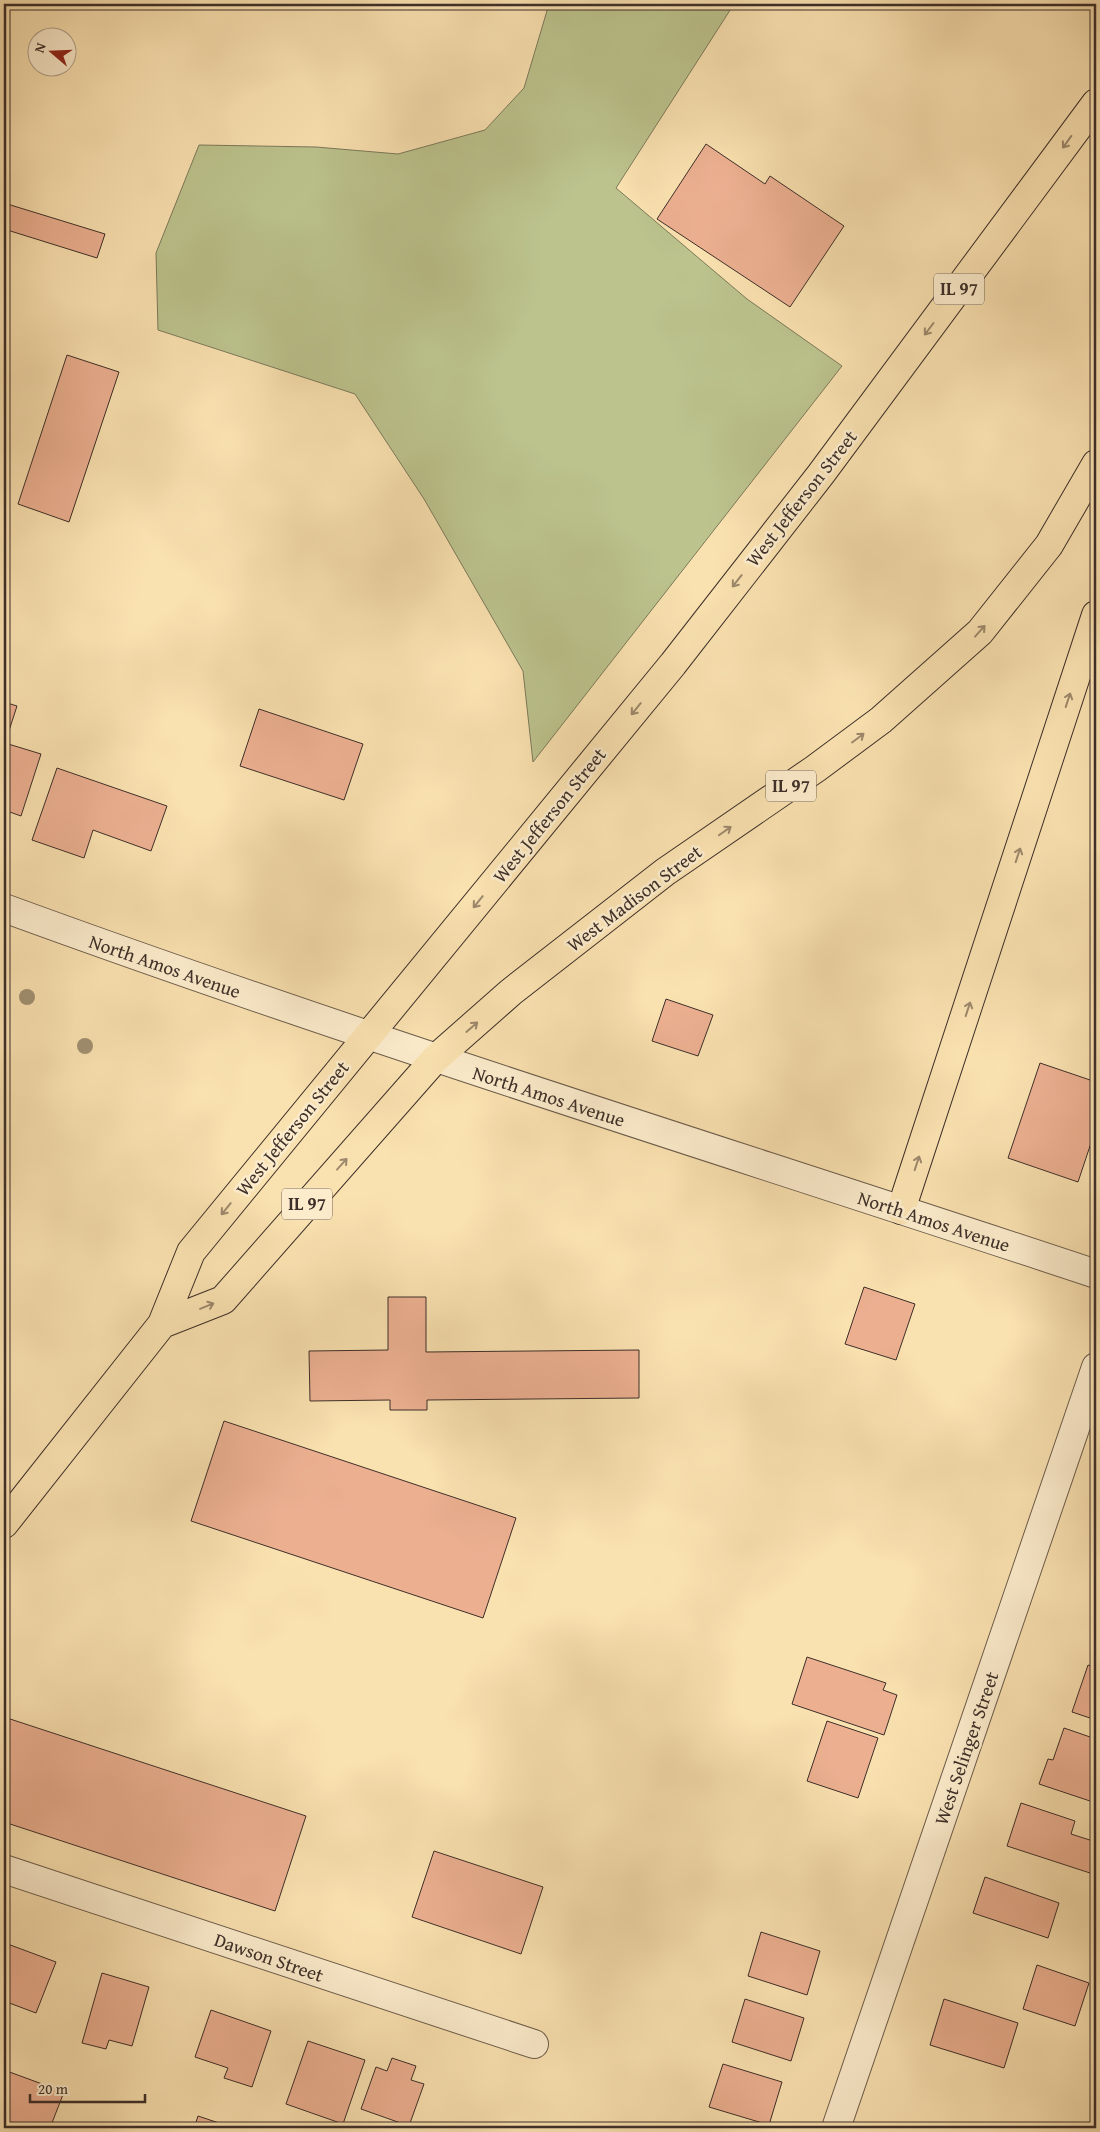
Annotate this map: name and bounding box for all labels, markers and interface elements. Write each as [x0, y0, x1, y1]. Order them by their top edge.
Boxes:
north arrow [28, 28, 78, 78]
text: N [29, 39, 51, 55]
one-way arrow [1061, 135, 1072, 148]
road number: IL 97 [934, 274, 984, 304]
one-way arrow [924, 322, 934, 336]
street label: West Jefferson Street [739, 423, 864, 572]
one-way arrow [732, 574, 742, 588]
one-way arrow [974, 624, 986, 637]
one-way arrow [1063, 692, 1073, 708]
one-way arrow [631, 702, 642, 715]
one-way arrow [851, 732, 864, 743]
street label: West Jefferson Street [486, 741, 613, 889]
road number: IL 97 [766, 770, 816, 801]
one-way arrow [718, 826, 732, 836]
street label: West Madison Street [561, 838, 708, 958]
one-way arrow [1014, 847, 1023, 863]
one-way arrow [472, 895, 483, 908]
street label: North Amos Avenue [86, 927, 244, 1005]
one-way arrow [963, 1001, 973, 1017]
one-way arrow [465, 1022, 478, 1033]
street label: West Jefferson Street [229, 1054, 356, 1202]
street label: North Amos Avenue [469, 1058, 629, 1134]
one-way arrow [913, 1156, 922, 1172]
one-way arrow [336, 1158, 348, 1171]
street label: North Amos Avenue [854, 1183, 1014, 1259]
road number: IL 97 [282, 1188, 332, 1220]
one-way arrow [220, 1202, 231, 1215]
one-way arrow [200, 1301, 215, 1310]
street label: West Selinger Street [927, 1667, 1005, 1829]
street label: Dawson Street [211, 1925, 328, 1989]
scale bar [30, 2072, 145, 2104]
text: 20 m [38, 2078, 69, 2099]

